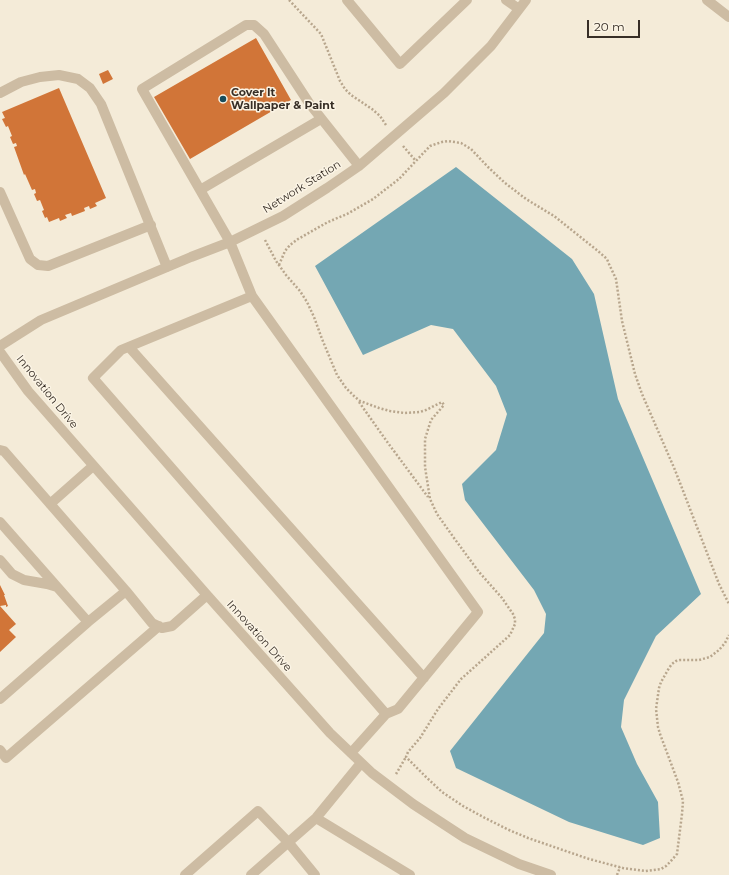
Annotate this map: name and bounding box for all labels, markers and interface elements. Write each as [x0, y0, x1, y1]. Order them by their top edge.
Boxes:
scale bar [589, 12, 642, 38]
text: 20 m [594, 19, 625, 34]
place label: Cover It Wallpaper & Paint [231, 86, 335, 112]
marker: Cover It Wallpaper & Paint [218, 94, 228, 104]
street label: Network Station [261, 158, 343, 216]
street label: Innovation Drive [13, 353, 81, 431]
street label: Innovation Drive [224, 598, 294, 674]

